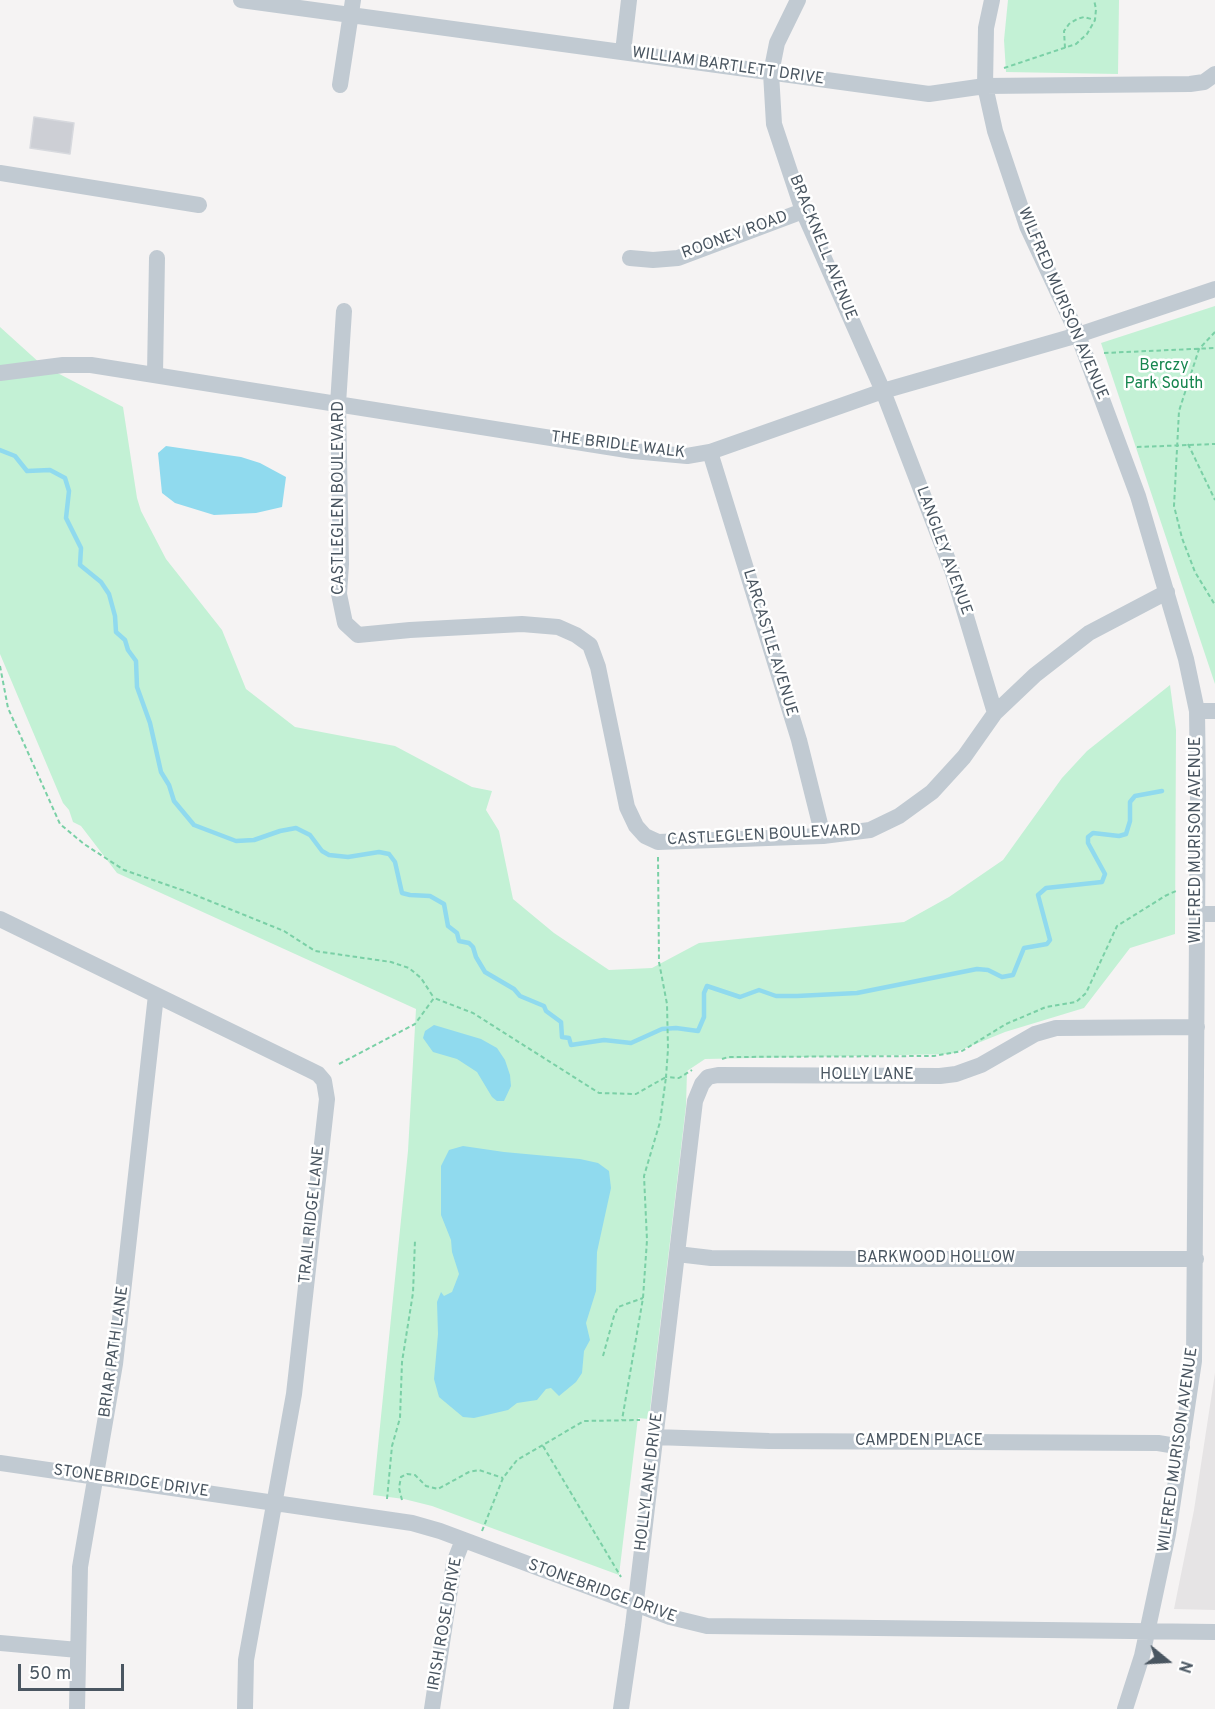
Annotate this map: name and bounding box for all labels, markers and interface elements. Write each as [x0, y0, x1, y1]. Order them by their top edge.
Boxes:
street label: WILLIAM BARTLETT DRIVE [631, 44, 825, 90]
street label: BRACKNELL AVENUE [784, 173, 860, 323]
street label: WILFRED MURISON AVENUE [1013, 205, 1111, 403]
street label: ROONEY ROAD [679, 208, 791, 264]
park label: Berczy Park South [1125, 357, 1203, 395]
street label: CASTLEGLEN BOULEVARD [330, 401, 350, 595]
street label: THE BRIDLE WALK [550, 428, 686, 464]
street label: LANGLEY AVENUE [911, 484, 975, 618]
street label: LARCASTLE AVENUE [738, 567, 800, 719]
street label: WILFRED MURISON AVENUE [1187, 737, 1207, 943]
street label: CASTLEGLEN BOULEVARD [667, 821, 861, 851]
street label: HOLLY LANE [820, 1066, 914, 1086]
street label: TRAIL RIDGE LANE [296, 1145, 330, 1285]
street label: BARKWOOD HOLLOW [857, 1249, 1015, 1269]
street label: BRIAR PATH LANE [96, 1285, 134, 1419]
street label: WILFRED MURISON AVENUE [1155, 1346, 1203, 1554]
street label: HOLLYLANE DRIVE [632, 1412, 668, 1552]
street label: CAMPDEN PLACE [855, 1432, 983, 1452]
street label: STONEBRIDGE DRIVE [52, 1462, 210, 1502]
street label: IRISH ROSE DRIVE [425, 1556, 467, 1692]
street label: STONEBRIDGE DRIVE [525, 1556, 679, 1628]
north arrow [1137, 1631, 1197, 1691]
scale bar [21, 1652, 128, 1690]
text: N [1173, 1658, 1195, 1675]
text: 50 m [29, 1663, 71, 1686]

